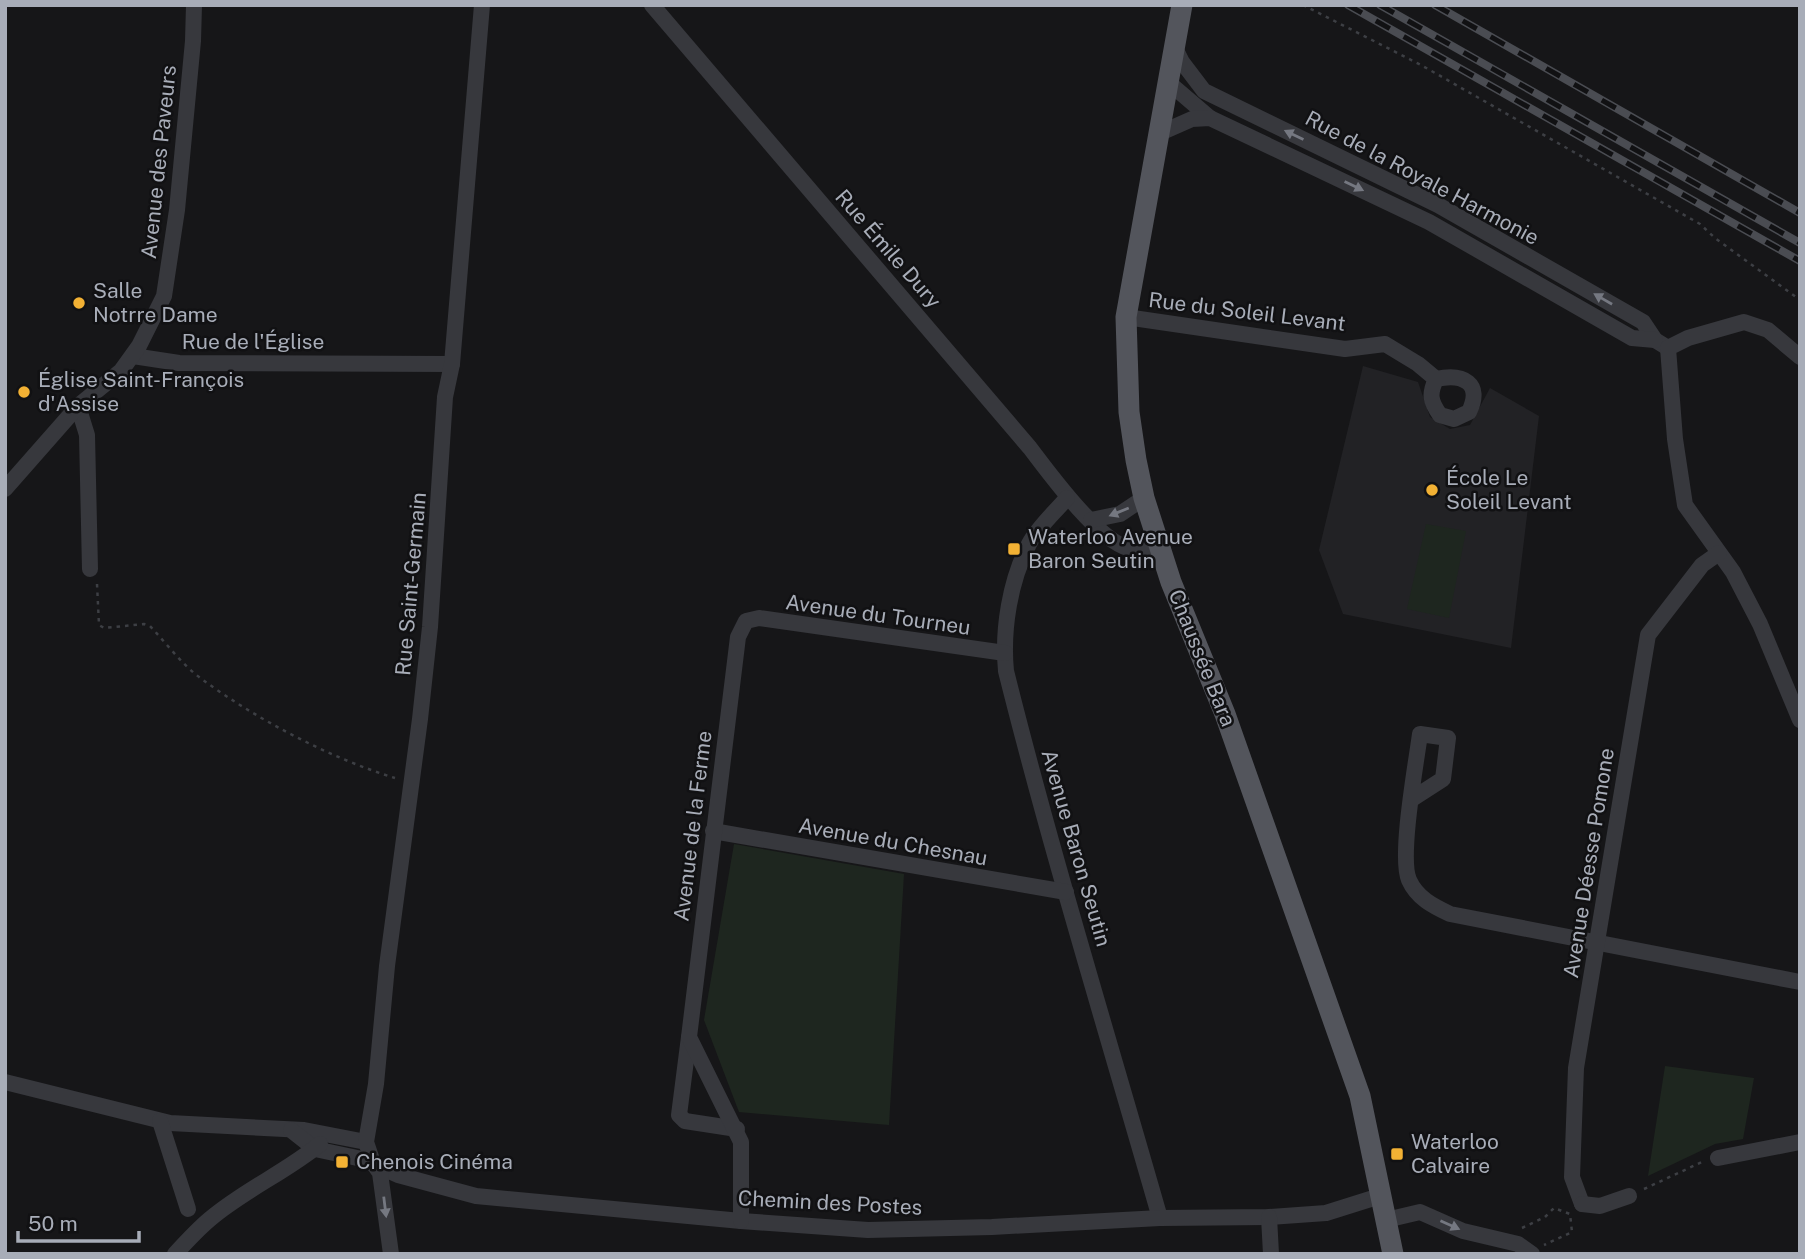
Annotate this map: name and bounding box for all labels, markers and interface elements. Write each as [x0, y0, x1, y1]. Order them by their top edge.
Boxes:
street label: Avenue des Paveurs [136, 64, 181, 260]
street label: Rue de la Royale Harmonie [1301, 105, 1543, 250]
one-way arrow [1284, 129, 1304, 140]
one-way arrow [1344, 180, 1364, 191]
street label: Rue Émile Dury [830, 184, 947, 313]
place label: Salle Notrre Dame [93, 278, 218, 327]
street label: Rue du Soleil Levant [1147, 287, 1347, 336]
one-way arrow [1593, 293, 1613, 305]
marker: Salle Notrre Dame [71, 295, 87, 311]
street label: Rue de l'Église [182, 329, 324, 354]
place label: Église Saint-François d'Assise [38, 367, 244, 416]
marker: Église Saint-François d'Assise [16, 384, 32, 400]
place label: École Le Soleil Levant [1446, 465, 1572, 514]
marker: École Le Soleil Levant [1424, 482, 1440, 498]
street label: Rue Saint-Germain [390, 491, 431, 677]
one-way arrow [1108, 507, 1129, 518]
place label: Waterloo Avenue Baron Seutin [1028, 524, 1193, 573]
marker: Waterloo Avenue Baron Seutin [1006, 541, 1022, 557]
street label: Chaussée Bara [1164, 586, 1241, 730]
street label: Avenue du Tourneu [784, 589, 972, 640]
street label: Avenue de la Ferme [668, 729, 717, 923]
street label: Avenue Déesse Pomone [1558, 746, 1619, 980]
street label: Avenue Baron Seutin [1036, 747, 1117, 949]
street label: Avenue du Chesnau [797, 813, 990, 870]
place label: Waterloo Calvaire [1411, 1129, 1499, 1178]
marker: Waterloo Calvaire [1389, 1146, 1405, 1162]
place label: Chenois Cinéma [356, 1149, 513, 1174]
marker: Chenois Cinéma [334, 1154, 350, 1170]
street label: Chemin des Postes [737, 1185, 923, 1220]
one-way arrow [379, 1196, 390, 1218]
scale bar [18, 1200, 138, 1244]
text: 50 m [28, 1211, 78, 1236]
one-way arrow [1440, 1219, 1460, 1231]

